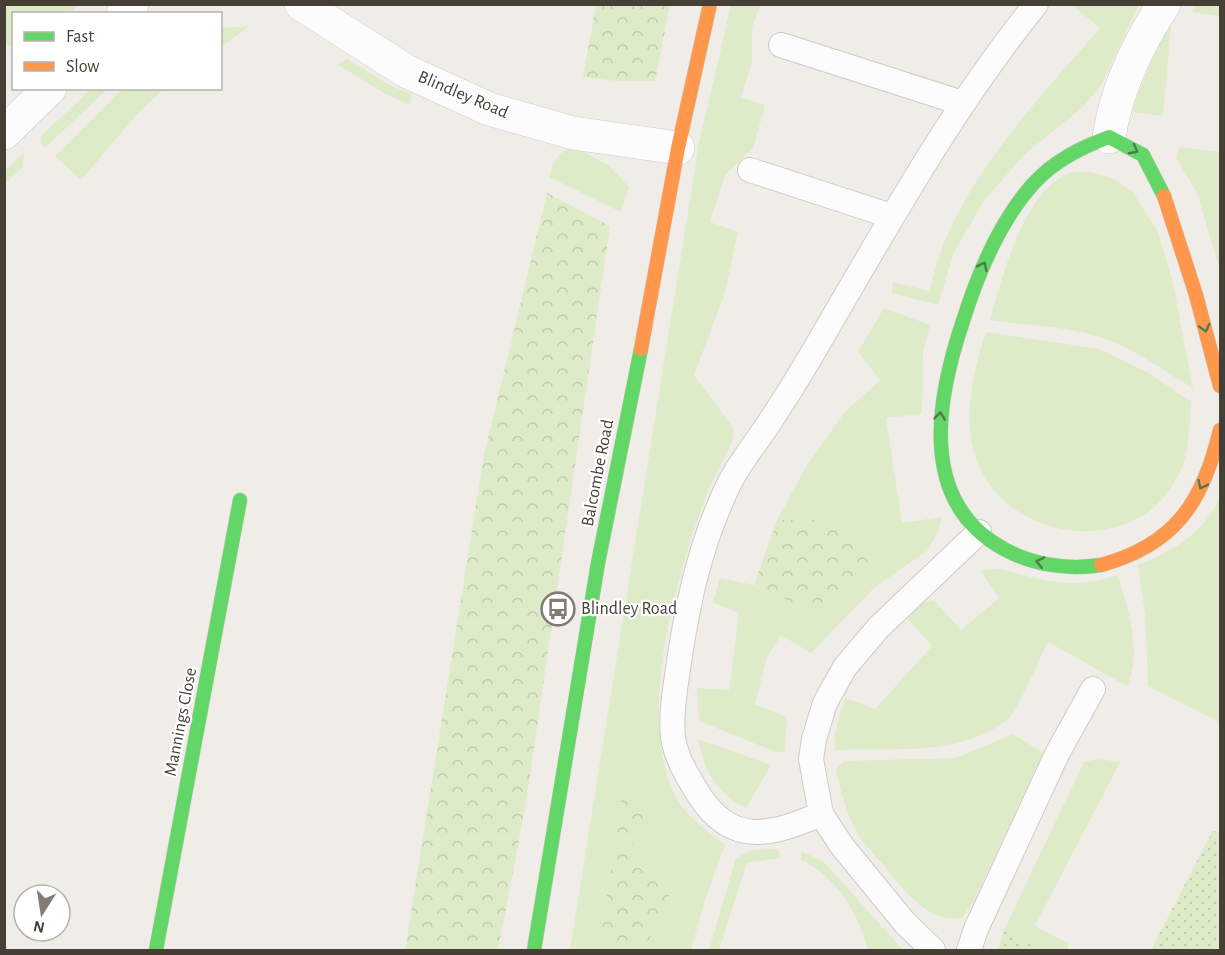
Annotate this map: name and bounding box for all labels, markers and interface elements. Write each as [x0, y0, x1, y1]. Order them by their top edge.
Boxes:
legend [12, 12, 222, 90]
text: Fast [66, 28, 94, 46]
text: Slow [66, 58, 99, 76]
street label: Blindley Road [415, 68, 511, 122]
one-way arrow [1128, 143, 1138, 154]
one-way arrow [976, 262, 988, 273]
one-way arrow [1197, 323, 1210, 333]
one-way arrow [933, 411, 946, 420]
street label: Balcombe Road [579, 418, 617, 528]
one-way arrow [1197, 479, 1209, 490]
one-way arrow [1035, 556, 1045, 569]
bus stop icon: Blindley Road [540, 591, 576, 627]
place label: Blindley Road [581, 600, 677, 618]
street label: Mannings Close [162, 666, 200, 778]
north arrow [12, 883, 72, 943]
text: N [32, 918, 46, 936]

